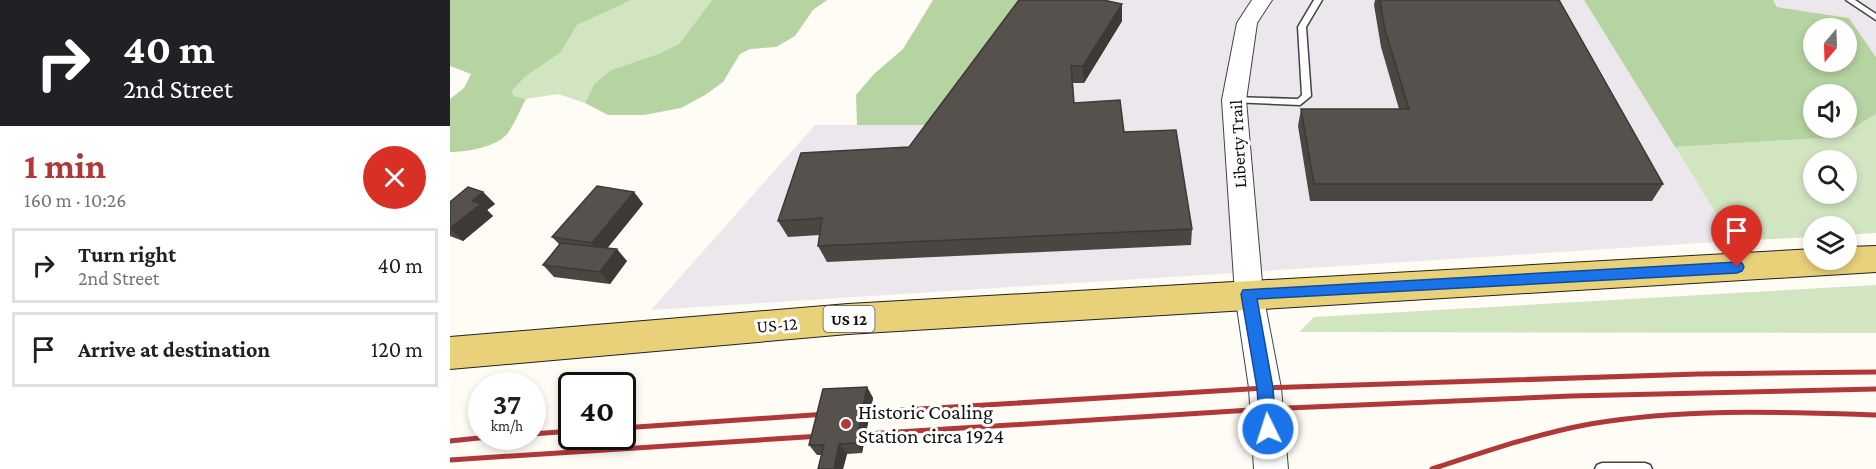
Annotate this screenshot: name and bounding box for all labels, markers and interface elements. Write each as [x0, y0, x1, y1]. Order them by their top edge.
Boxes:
north arrow [1803, 18, 1857, 72]
map controls [1803, 18, 1857, 270]
icon: right [24, 24, 102, 102]
text: 40 m [123, 25, 215, 72]
text: 2nd Street [123, 74, 233, 104]
button: sound [1803, 84, 1857, 138]
street label: Liberty Trail [1226, 99, 1250, 189]
text: 1 min [24, 146, 106, 186]
button: close [363, 146, 426, 209]
button: search [1803, 150, 1857, 204]
text: 160 m · 10:26 [24, 189, 126, 211]
pin [1711, 205, 1762, 267]
icon: arrive [1720, 214, 1753, 247]
button: layers [1803, 216, 1857, 270]
text: Turn right [78, 242, 176, 267]
icon: right [27, 249, 60, 282]
text: 40 m [378, 253, 423, 278]
text: 2nd Street [78, 267, 159, 289]
road number: US 12 [824, 306, 874, 332]
street label: US-12 [756, 313, 798, 337]
icon: arrive [27, 333, 60, 366]
text: Arrive at destination [78, 337, 270, 362]
text: 120 m [371, 337, 423, 362]
speed limit sign: 40 [558, 372, 636, 450]
text: 37 [493, 387, 521, 420]
position arrow [1236, 397, 1300, 461]
place label: Historic Coaling Station circa 1924 [858, 400, 1004, 448]
marker: Historic Coaling Station circa 1924 [839, 417, 853, 431]
text: km/h [491, 418, 523, 434]

